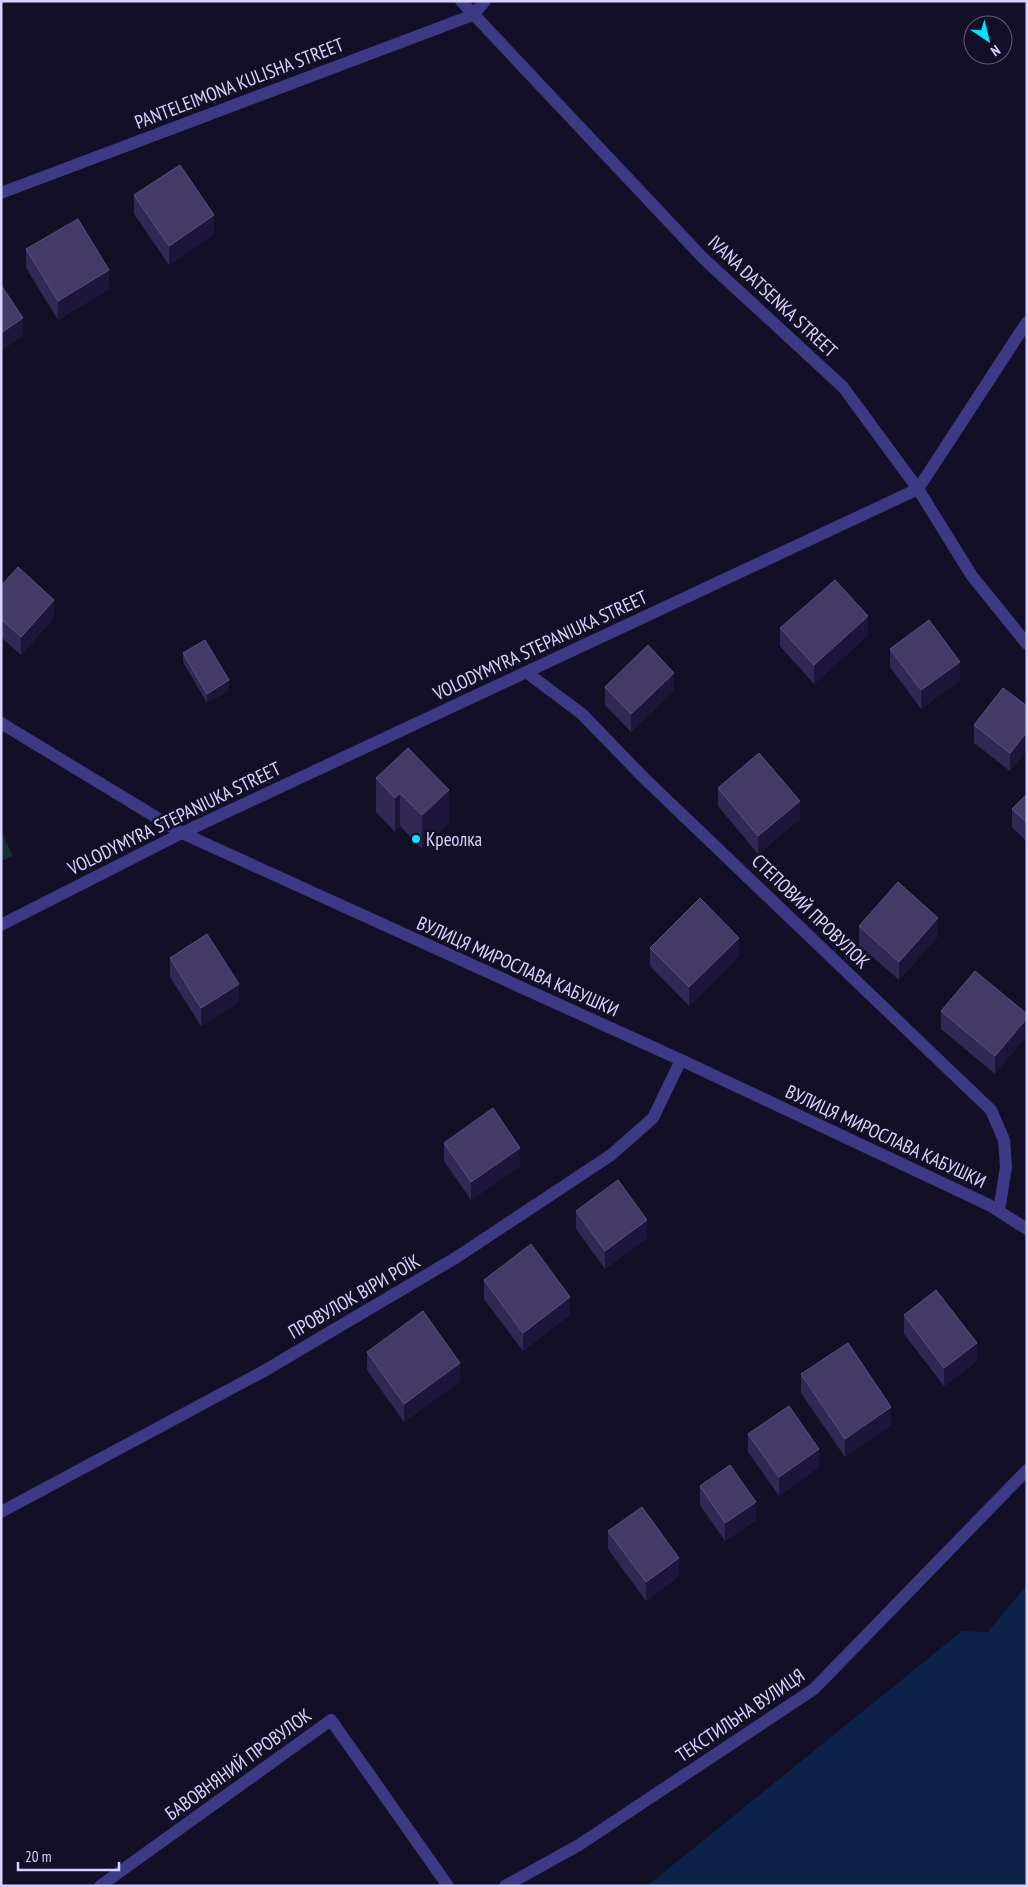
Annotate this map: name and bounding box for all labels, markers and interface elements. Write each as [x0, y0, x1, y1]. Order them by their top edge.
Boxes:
north arrow [963, 15, 1013, 65]
street label: PANTELEIMONA KULISHA STREET [131, 32, 347, 134]
text: N [987, 41, 1004, 60]
street label: IVANA DATSENKA STREET [703, 230, 843, 363]
street label: VOLODYMYRA STEPANIUKA STREET [428, 585, 651, 706]
street label: VOLODYMYRA STEPANIUKA STREET [63, 756, 285, 880]
place label: Креолка [426, 827, 482, 851]
marker: Креолка [410, 833, 422, 845]
street label: СТЕПОВИЙ ПРОВУЛОК [747, 849, 875, 973]
street label: ВУЛИЦЯ МИРОСЛАВА КАБУШКИ [413, 911, 623, 1021]
street label: ВУЛИЦЯ МИРОСЛАВА КАБУШКИ [782, 1079, 990, 1193]
street label: ПРОВУЛОК ВІРИ РОЇК [284, 1249, 424, 1343]
street label: ТЕКСТИЛЬНА ВУЛИЦЯ [671, 1663, 809, 1767]
street label: БАВОВНЯНИЙ ПРОВУЛОК [160, 1703, 316, 1825]
scale bar [18, 1840, 119, 1872]
text: 20 m [25, 1847, 51, 1866]

